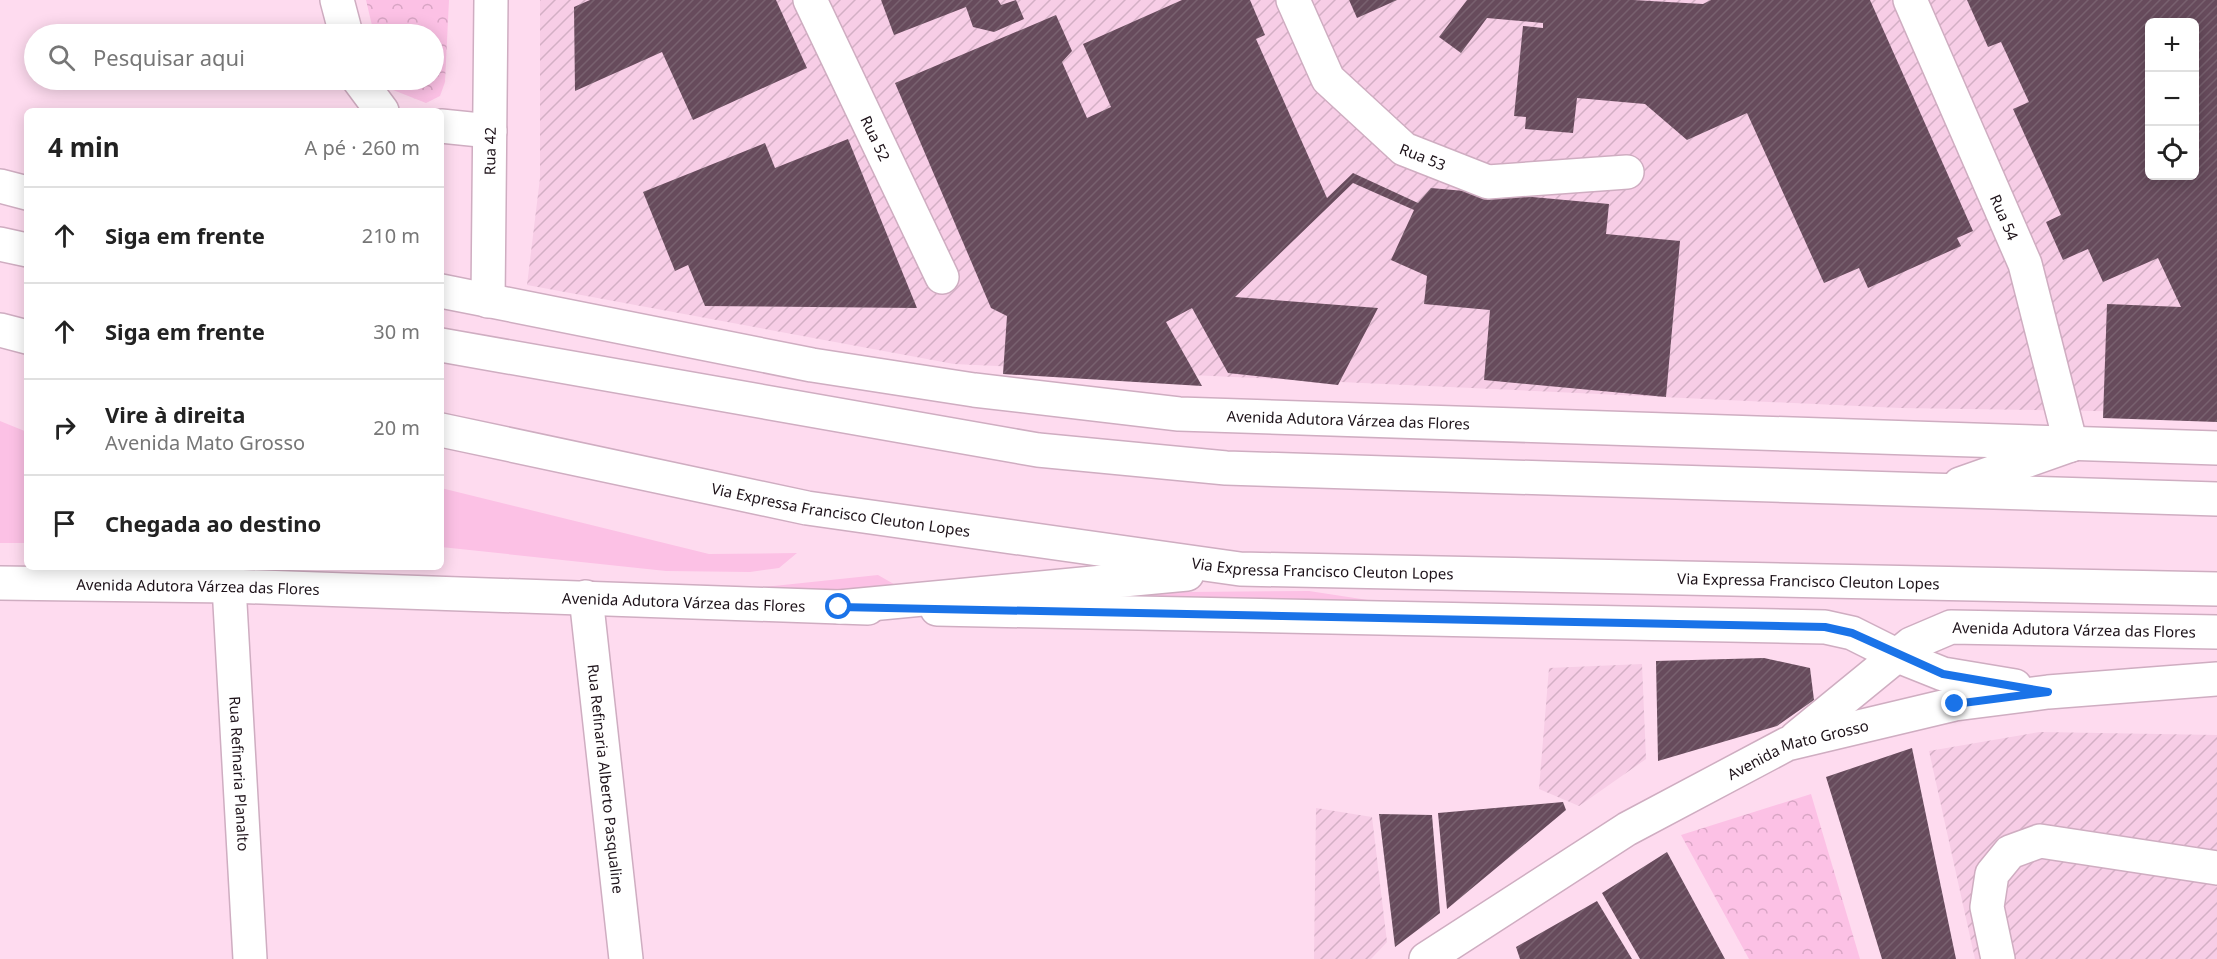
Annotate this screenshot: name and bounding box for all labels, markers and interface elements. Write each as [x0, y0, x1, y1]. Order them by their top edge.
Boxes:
map controls [2145, 18, 2199, 180]
button: + [2145, 18, 2199, 72]
search box [24, 24, 444, 90]
icon: search [45, 41, 78, 74]
text: Pesquisar aqui [93, 42, 245, 72]
button: − [2145, 72, 2199, 126]
street label: Rua 52 [856, 112, 895, 164]
button: locate [2145, 126, 2199, 180]
street label: Rua 42 [479, 127, 500, 175]
text: 4 min [48, 129, 120, 165]
text: A pé · 260 m [304, 134, 420, 161]
street label: Rua 53 [1397, 138, 1449, 175]
street label: Rua 54 [1986, 191, 2024, 244]
icon: ahead [48, 219, 81, 252]
text: Siga em frente [105, 220, 265, 250]
text: 210 m [362, 222, 420, 249]
icon: ahead [48, 315, 81, 348]
text: Siga em frente [105, 316, 265, 346]
text: 30 m [373, 318, 420, 345]
text: Vire à direita [105, 399, 245, 429]
street label: Avenida Adutora Várzea das Flores [1226, 406, 1470, 434]
icon: right [48, 411, 81, 444]
text: 20 m [373, 414, 420, 441]
text: Avenida Mato Grosso [105, 429, 305, 456]
street label: Via Expressa Francisco Cleuton Lopes [710, 478, 972, 541]
icon: arrive [48, 507, 81, 540]
text: Chegada ao destino [105, 508, 321, 538]
street label: Via Expressa Francisco Cleuton Lopes [1190, 552, 1454, 583]
street label: Via Expressa Francisco Cleuton Lopes [1677, 568, 1940, 593]
street label: Avenida Adutora Várzea das Flores [76, 574, 320, 599]
street label: Avenida Adutora Várzea das Flores [562, 587, 806, 616]
route start [825, 593, 851, 619]
street label: Avenida Adutora Várzea das Flores [1952, 617, 2196, 642]
street label: Rua Refinaria Alberto Pasqualine [583, 663, 629, 895]
route end [1941, 690, 1967, 716]
street label: Rua Refinaria Planalto [225, 696, 254, 852]
street label: Avenida Mato Grosso [1723, 715, 1871, 784]

